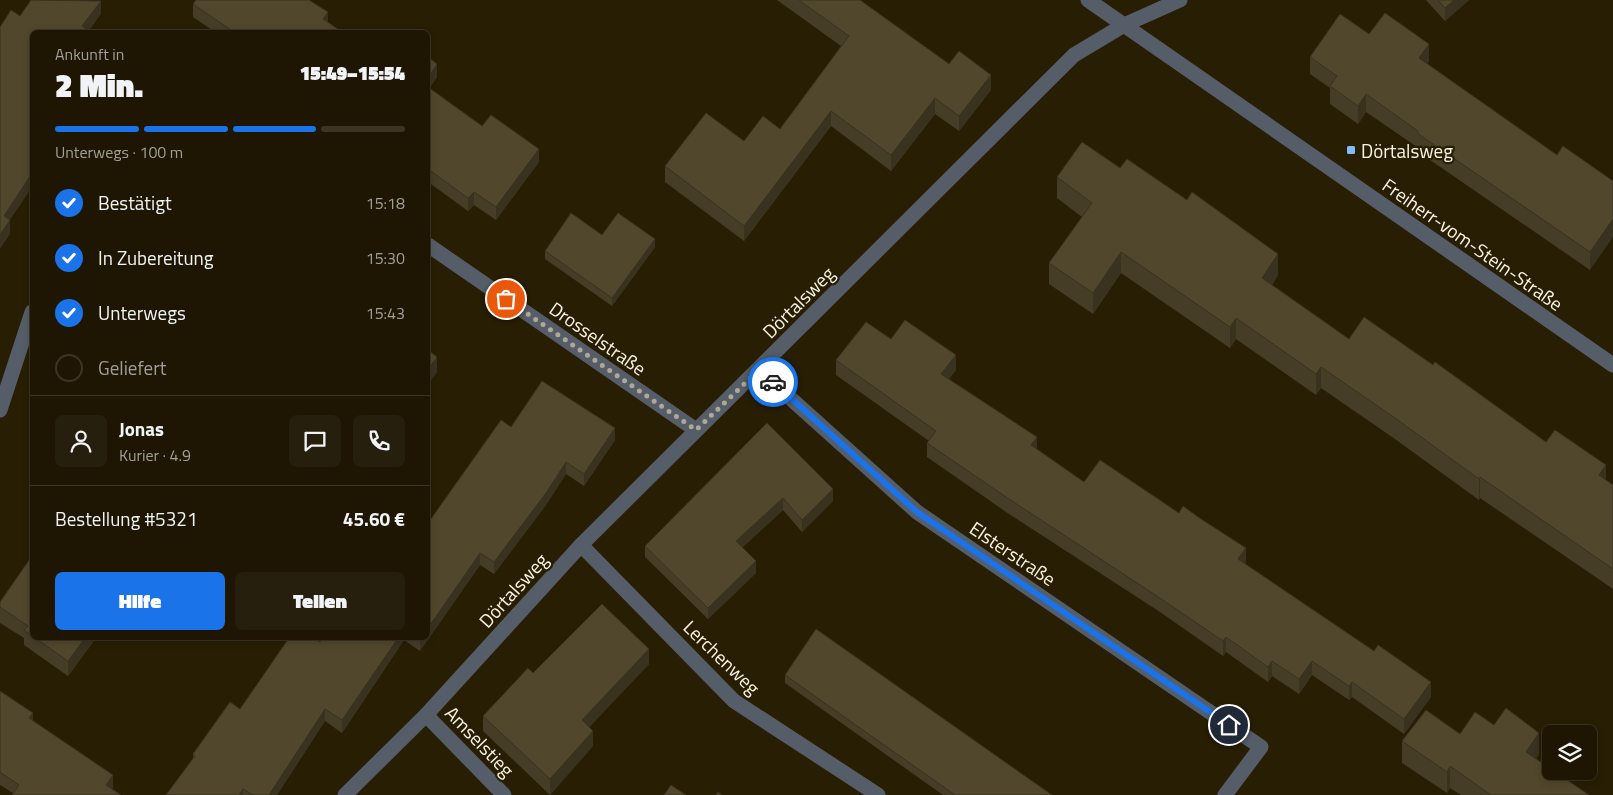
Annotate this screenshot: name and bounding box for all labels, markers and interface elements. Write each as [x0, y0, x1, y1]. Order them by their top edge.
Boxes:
text: Ankunft in [55, 42, 124, 66]
text: 15:49–15:54 [300, 58, 405, 87]
text: 2 Min. [55, 61, 143, 109]
place label: Dörtalsweg [1361, 136, 1453, 165]
text: Unterwegs · 100 m [55, 140, 183, 164]
marker: Dörtalsweg [1345, 144, 1357, 156]
street label: Freiherr-vom-Stein-Straße [1377, 171, 1569, 317]
text: Bestätigt [98, 188, 172, 217]
icon: check [55, 189, 83, 217]
text: 15:18 [366, 191, 405, 215]
text: In Zubereitung [98, 243, 214, 272]
icon: check [55, 244, 83, 272]
text: 15:30 [366, 246, 405, 270]
street label: Dörtalsweg [755, 259, 841, 345]
pin [485, 278, 527, 320]
icon: bag [492, 285, 520, 313]
street label: Drosselstraße [544, 294, 652, 382]
text: Unterwegs [98, 298, 186, 327]
icon: check [55, 299, 83, 327]
text: 15:43 [366, 301, 405, 325]
text: Geliefert [98, 353, 166, 382]
courier [748, 357, 798, 407]
icon: car [759, 368, 787, 396]
text: Jonas [119, 414, 164, 443]
button: person [55, 415, 107, 467]
button: chat [289, 415, 341, 467]
button: phone [353, 415, 405, 467]
text: Kurier · 4.9 [119, 443, 191, 467]
text: Bestellung #5321 [55, 504, 198, 533]
text: 45.60 € [343, 504, 405, 533]
street label: Elsterstraße [964, 513, 1062, 593]
street label: Dörtalsweg [471, 546, 555, 634]
button: Hilfe [55, 572, 225, 630]
button: Teilen [235, 572, 405, 630]
street label: Lerchenweg [677, 613, 767, 701]
street label: Amselstieg [439, 699, 522, 783]
pin [1208, 704, 1250, 746]
icon: home [1215, 711, 1243, 739]
map controls [1542, 725, 1597, 780]
button: layers [1542, 725, 1597, 780]

